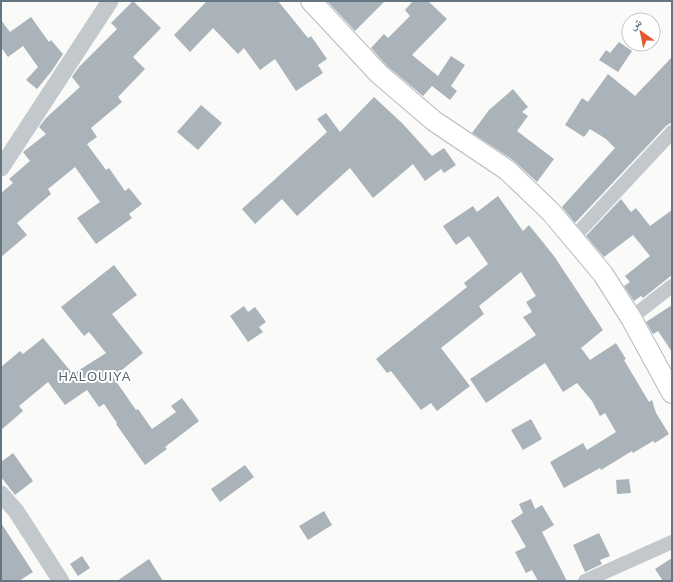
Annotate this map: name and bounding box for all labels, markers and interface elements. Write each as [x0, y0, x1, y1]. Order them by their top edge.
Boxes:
north arrow [621, 12, 661, 52]
text: ش [627, 15, 645, 34]
district label: HALOUIYA [59, 369, 131, 384]

